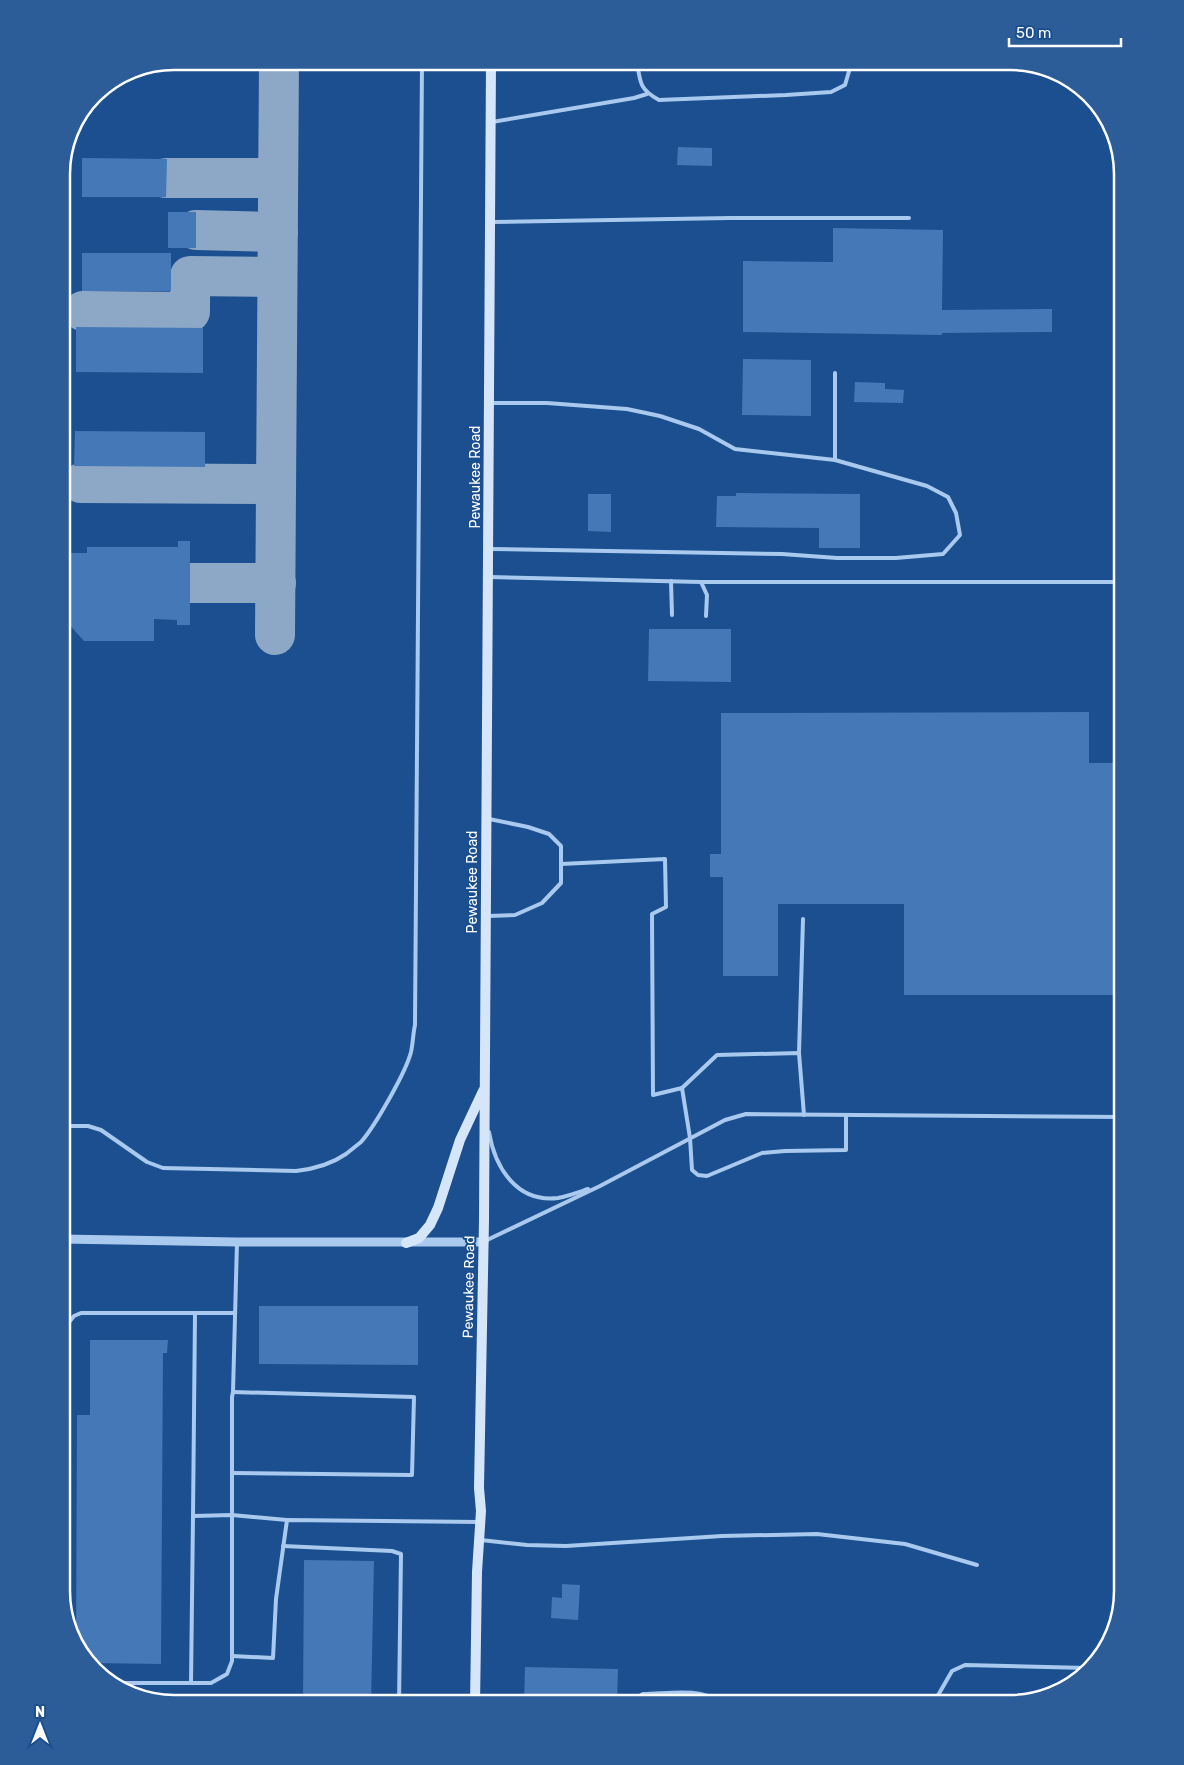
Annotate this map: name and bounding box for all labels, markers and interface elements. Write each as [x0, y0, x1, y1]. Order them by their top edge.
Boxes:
scale bar [1009, 15, 1122, 47]
text: 50 m [1016, 24, 1051, 42]
street label: Pewaukee Road [467, 426, 484, 528]
street label: Pewaukee Road [464, 831, 481, 933]
street label: Pewaukee Road [460, 1235, 478, 1339]
north arrow [15, 1700, 65, 1750]
text: N [35, 1704, 45, 1721]

